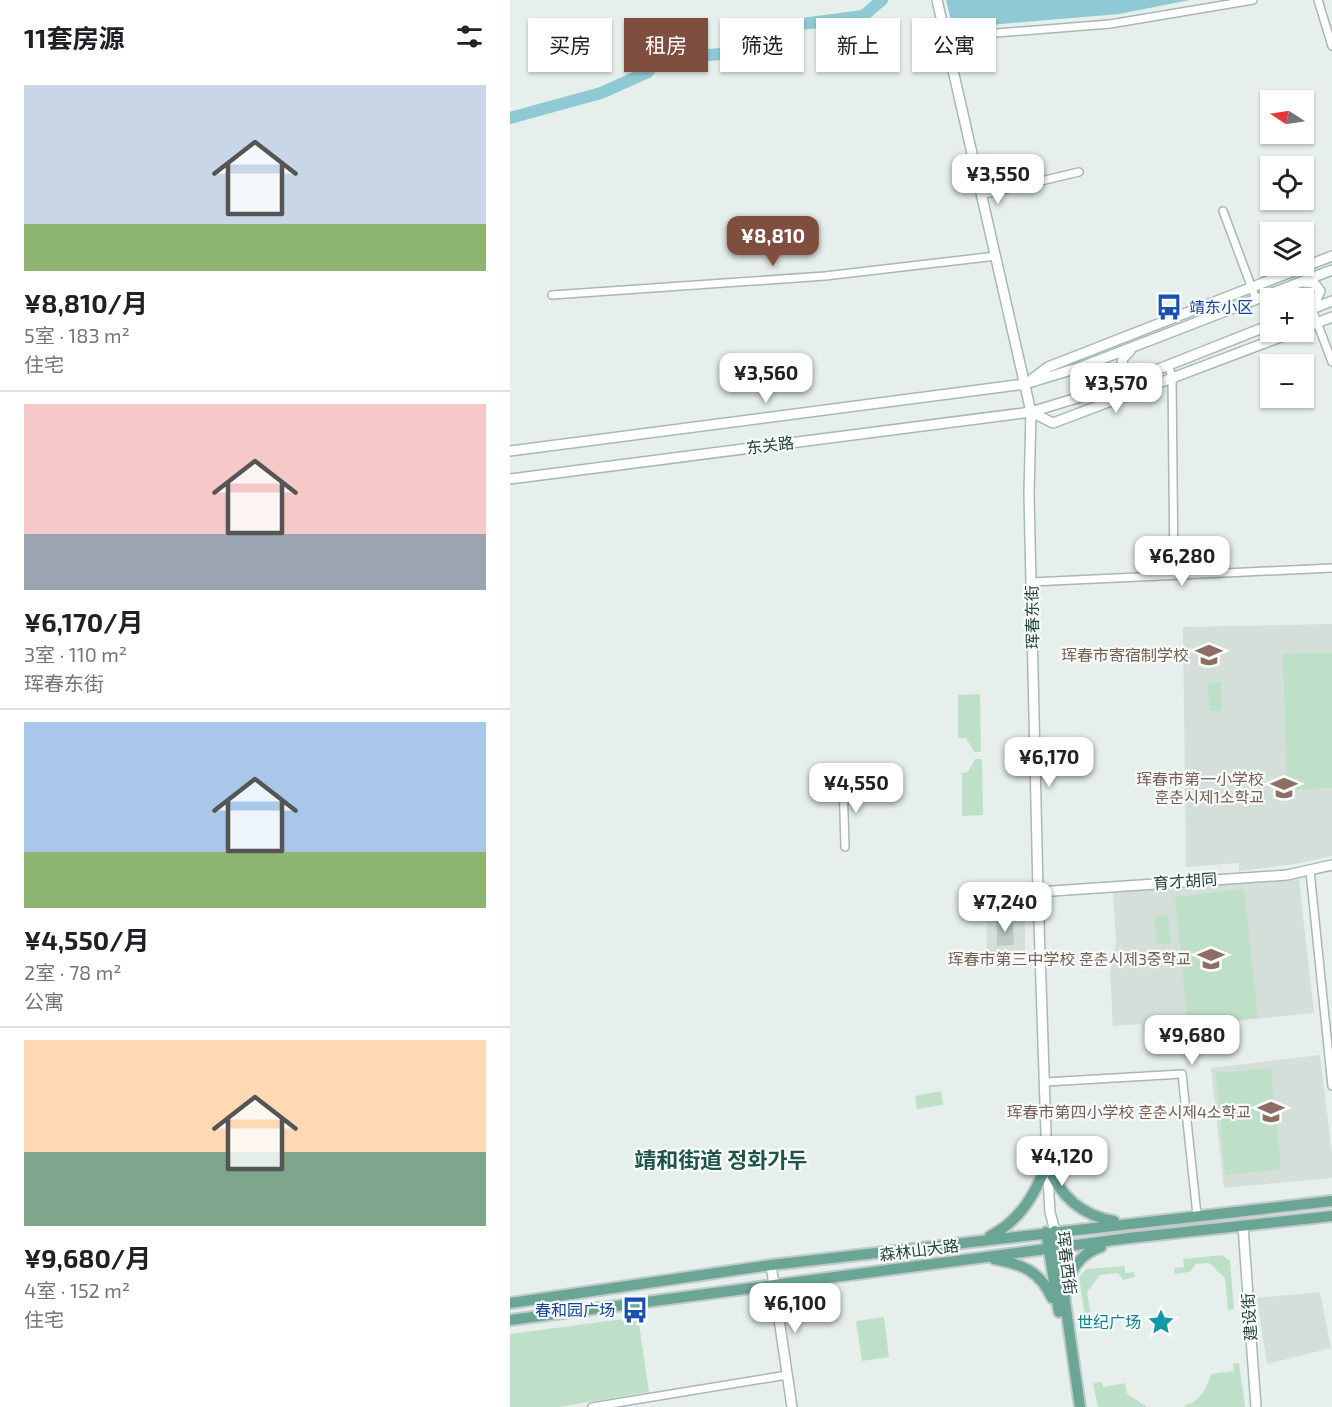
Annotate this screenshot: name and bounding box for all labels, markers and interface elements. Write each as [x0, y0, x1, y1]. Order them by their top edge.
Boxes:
chip: 买房 [528, 18, 612, 72]
chip: 租房 [624, 18, 708, 72]
chip: 筛选 [720, 18, 804, 72]
chip: 新上 [816, 18, 900, 72]
chip: 公寓 [912, 18, 996, 72]
icon: filters [453, 20, 486, 53]
text: 11套房源 [24, 22, 124, 53]
north arrow [1260, 90, 1314, 144]
map controls [1260, 90, 1314, 408]
icon: home [201, 124, 309, 232]
pin: ¥3,550 [949, 154, 1047, 205]
button: locate [1260, 156, 1314, 210]
text: ¥3,550 [966, 161, 1030, 185]
pin: ¥8,810 [724, 216, 822, 267]
button: layers [1260, 222, 1314, 276]
text: ¥8,810 [741, 223, 805, 247]
text: ¥8,810/月 [24, 287, 148, 318]
button: + [1260, 288, 1314, 342]
bus stop icon: 靖东小区 [1154, 292, 1184, 322]
place label: 靖东小区 [1189, 297, 1253, 316]
text: 5室 · 183 m² [24, 323, 130, 347]
text: 住宅 [24, 352, 64, 376]
pin: ¥3,560 [717, 353, 815, 404]
button: − [1260, 354, 1314, 408]
text: ¥3,560 [734, 360, 798, 384]
pin: ¥3,570 [1067, 363, 1165, 414]
text: ¥3,570 [1084, 370, 1148, 394]
street label: 东关路 [745, 432, 795, 457]
icon: home [201, 443, 309, 551]
pin: ¥6,280 [1133, 536, 1231, 587]
text: ¥6,280 [1149, 543, 1215, 567]
street label: 珲春东街 [1021, 585, 1042, 649]
text: ¥6,170/月 [24, 606, 144, 637]
school or university icon: 珲春市寄宿制学校 [1194, 640, 1224, 670]
text: 3室 · 110 m² [24, 642, 127, 666]
place label: 珲春市寄宿制学校 [1061, 645, 1189, 664]
text: 珲春东街 [24, 671, 104, 695]
pin: ¥6,170 [1000, 737, 1098, 788]
text: ¥6,170 [1019, 744, 1079, 768]
icon: home [201, 761, 309, 869]
pin: ¥4,550 [807, 763, 905, 814]
place label: 珲春市第一小学校 훈춘시제1소학교 [1136, 769, 1264, 806]
text: ¥4,550 [823, 770, 889, 794]
school or university icon: 珲春市第一小学校 훈춘시제1소학교 [1269, 773, 1299, 803]
street label: 育才胡同 [1152, 869, 1218, 892]
pin: ¥7,240 [956, 882, 1054, 933]
text: ¥7,240 [973, 889, 1037, 913]
text: ¥4,550/月 [24, 924, 150, 955]
school or university icon: 珲春市第三中学校 훈춘시제3중학교 [1196, 944, 1226, 974]
place label: 珲春市第三中学校 훈춘시제3중학교 [947, 949, 1191, 968]
text: 2室 · 78 m² [24, 960, 122, 984]
text: 公寓 [24, 989, 64, 1013]
pin: ¥9,680 [1143, 1015, 1241, 1066]
text: ¥9,680 [1159, 1022, 1225, 1046]
icon: home [201, 1079, 309, 1187]
school or university icon: 珲春市第四小学校 훈춘시제4소학교 [1256, 1097, 1286, 1127]
place label: 珲春市第四小学校 훈춘시제4소학교 [1007, 1102, 1251, 1121]
pin: ¥4,120 [1013, 1136, 1111, 1187]
text: ¥4,120 [1031, 1143, 1093, 1167]
district label: 靖和街道 정화가두 [634, 1146, 808, 1172]
street label: 珲春西街 [1054, 1230, 1081, 1296]
street label: 森林山大路 [878, 1235, 960, 1264]
text: ¥9,680/月 [24, 1242, 151, 1273]
text: 4室 · 152 m² [24, 1278, 130, 1302]
pin: ¥6,100 [746, 1283, 844, 1334]
text: ¥6,100 [764, 1290, 826, 1314]
street label: 建设街 [1237, 1292, 1260, 1342]
bus stop icon: 春和园广场 [620, 1295, 650, 1325]
place label: 春和园广场 [535, 1300, 615, 1319]
text: 住宅 [24, 1307, 64, 1331]
place icon: 世纪广场 [1146, 1307, 1176, 1337]
place label: 世纪广场 [1077, 1312, 1141, 1331]

